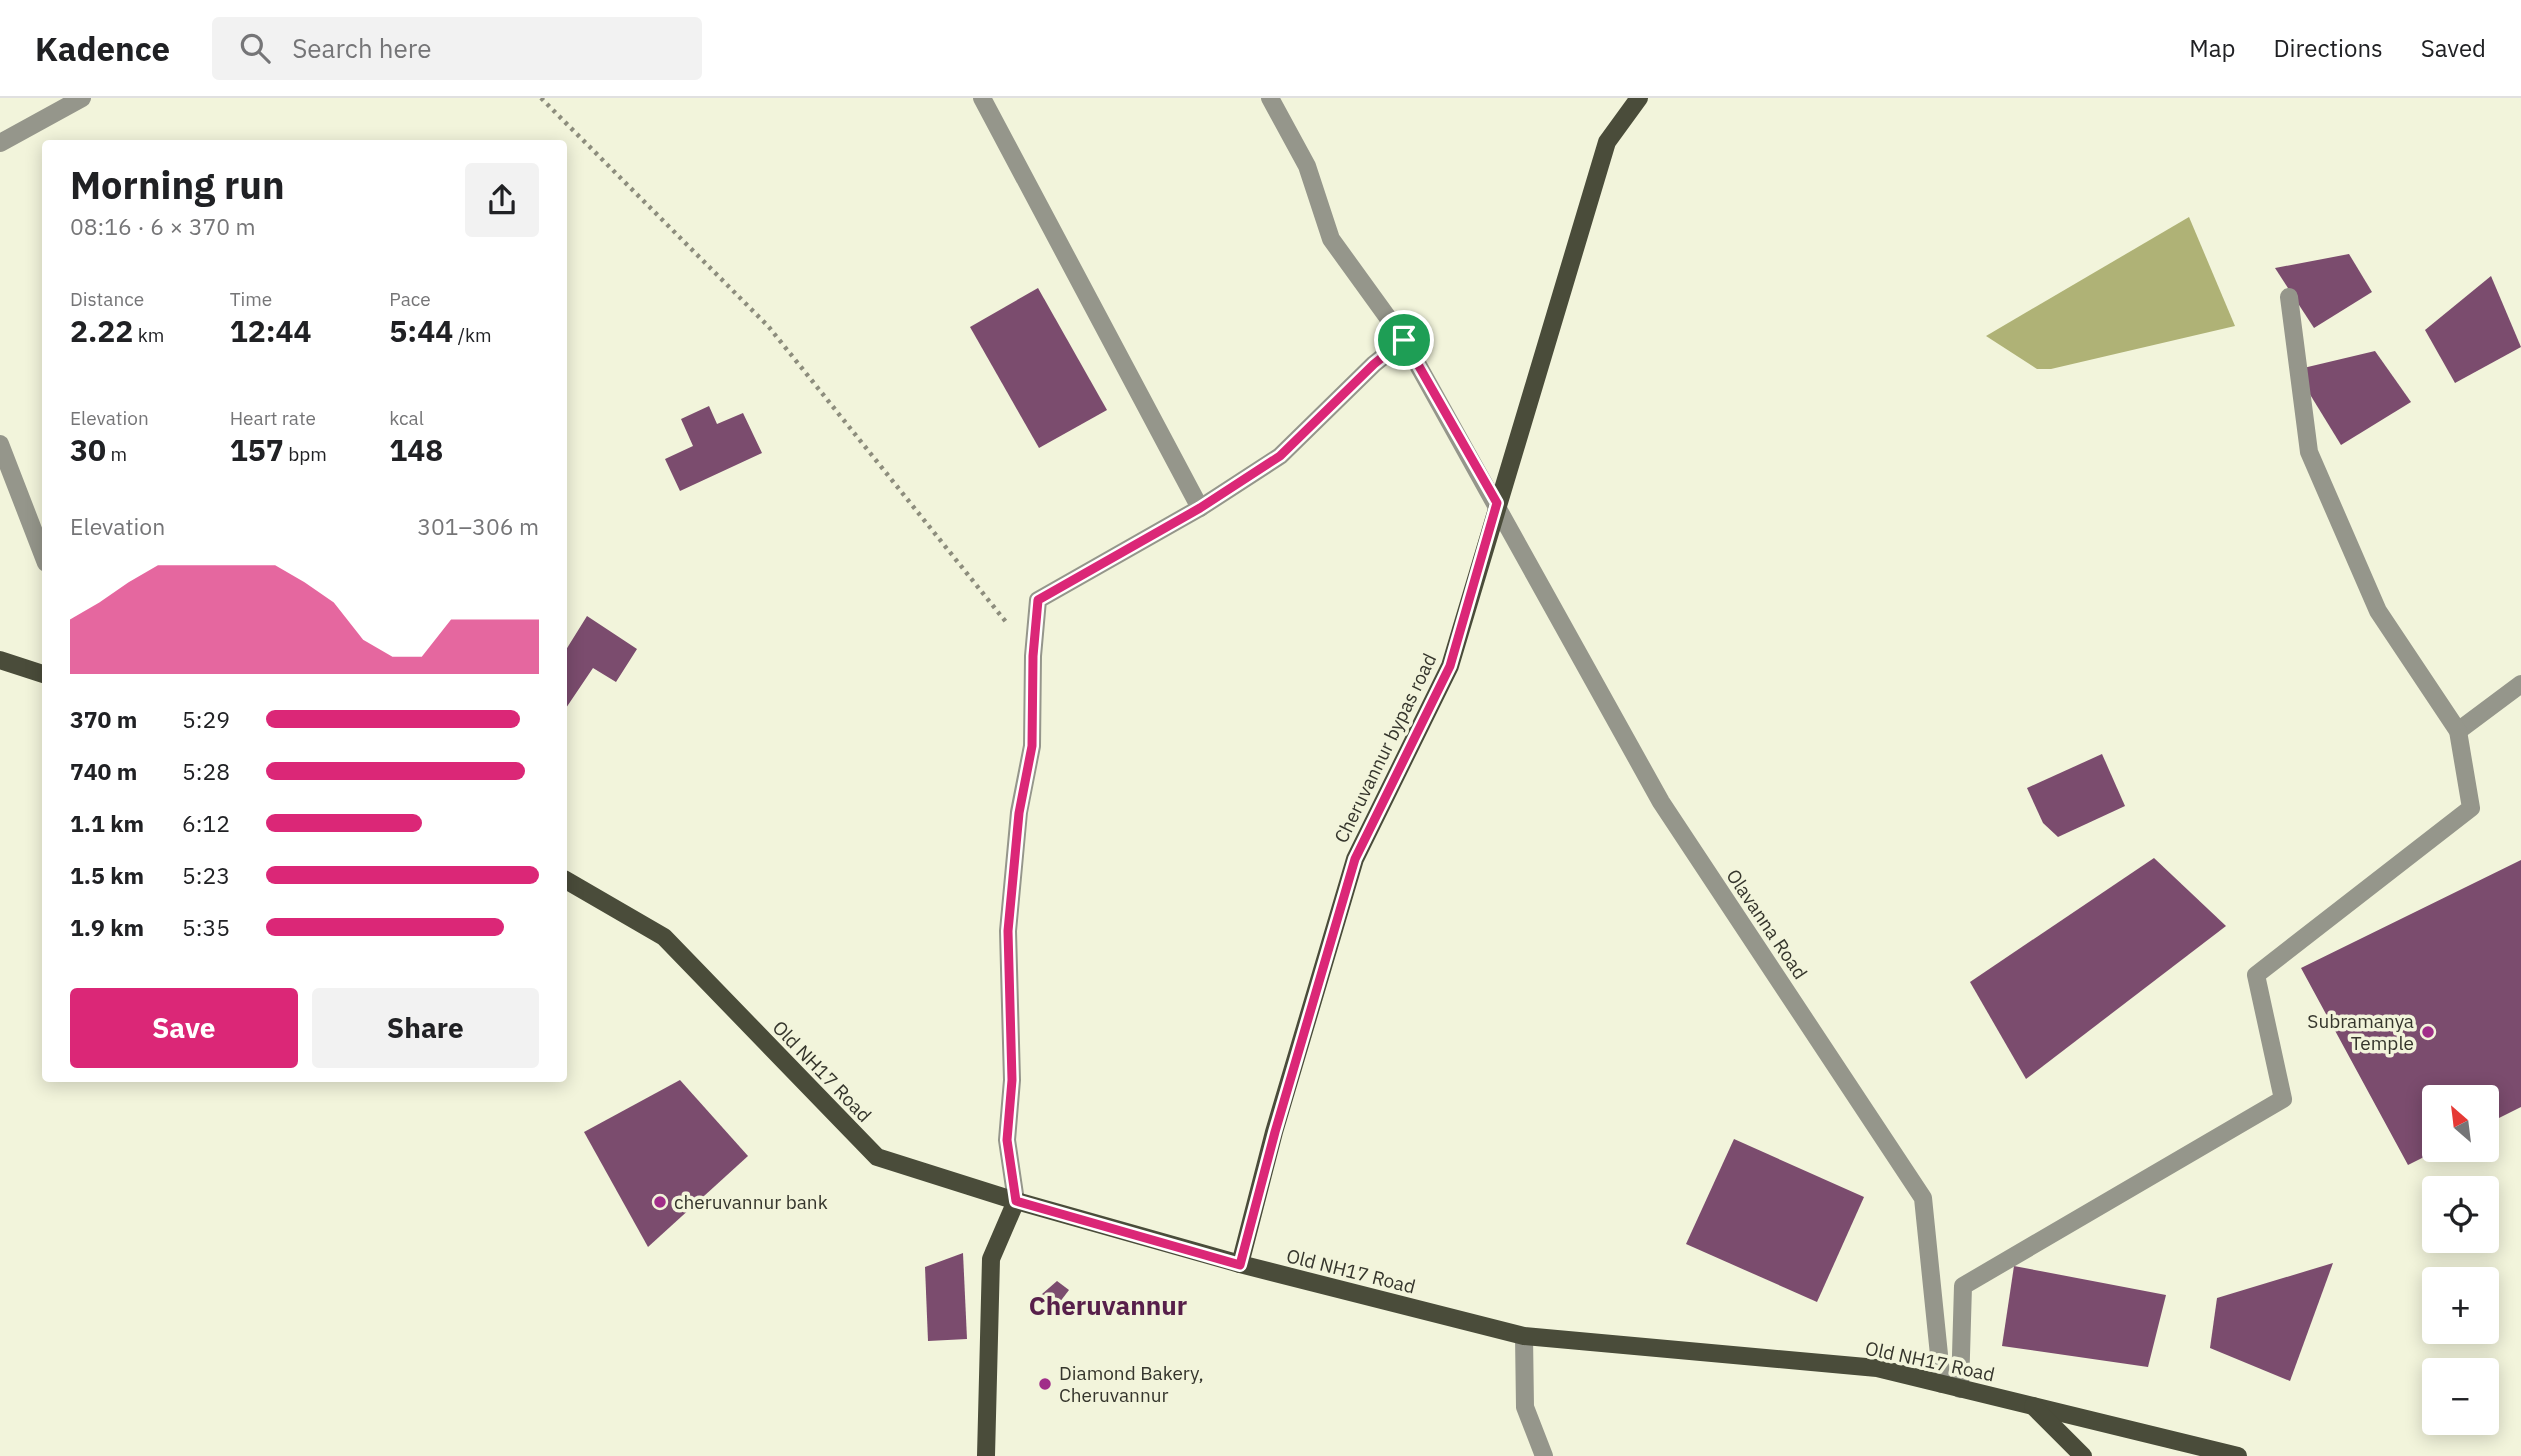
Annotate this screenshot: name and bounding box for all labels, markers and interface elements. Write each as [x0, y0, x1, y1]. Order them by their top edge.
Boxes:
search box [212, 17, 702, 80]
text: Kadence [35, 27, 170, 70]
icon: search [236, 29, 274, 67]
text: Search here [292, 31, 432, 65]
text: Map [2189, 32, 2235, 64]
text: Directions [2273, 32, 2383, 64]
text: Saved [2421, 32, 2486, 64]
text: Morning run [70, 160, 285, 209]
button: share [465, 163, 539, 237]
text: 08:16 · 6 × 370 m [70, 211, 256, 241]
text: Distance [70, 287, 144, 311]
text: Time [230, 287, 272, 311]
text: Pace [389, 287, 431, 311]
pin [1374, 310, 1434, 370]
text: 2.22 [70, 311, 133, 350]
text: 12:44 [230, 311, 312, 350]
text: 5:44 [389, 311, 453, 350]
icon: arrive [1385, 321, 1423, 359]
text: km [133, 323, 164, 347]
text: /km [453, 323, 492, 347]
text: Elevation [70, 406, 149, 430]
text: Heart rate [230, 406, 316, 430]
text: kcal [389, 406, 424, 430]
text: 30 [70, 430, 106, 469]
text: 157 [230, 430, 284, 469]
text: 148 [389, 430, 443, 469]
text: m [106, 442, 127, 466]
text: bpm [284, 442, 327, 466]
text: Elevation [70, 511, 165, 541]
text: 301–306 m [417, 511, 539, 541]
street label: Cheruvannur bypas road [1329, 649, 1441, 847]
text: 370 m [70, 704, 137, 734]
text: 5:29 [182, 704, 230, 734]
text: 740 m [70, 756, 137, 786]
text: 5:28 [182, 756, 230, 786]
text: 1.1 km [70, 808, 144, 838]
text: 6:12 [182, 808, 230, 838]
text: 1.5 km [70, 860, 144, 890]
text: 5:23 [182, 860, 230, 890]
street label: Olavanna Road [1721, 864, 1813, 984]
text: 1.9 km [70, 912, 144, 942]
text: 5:35 [182, 912, 230, 942]
button: Save [70, 988, 298, 1068]
button: Share [312, 988, 539, 1068]
place label: Subramanya Temple [2307, 1009, 2414, 1055]
street label: Old NH17 Road [768, 1015, 876, 1127]
marker: Subramanya Temple [2420, 1024, 2436, 1040]
north arrow [2422, 1085, 2499, 1162]
map controls [2422, 1085, 2499, 1435]
button: locate [2422, 1176, 2499, 1253]
place label: cheruvannur bank [674, 1190, 828, 1214]
marker: cheruvannur bank [652, 1194, 668, 1210]
street label: Old NH17 Road [1284, 1243, 1418, 1299]
button: + [2422, 1267, 2499, 1344]
district label: Cheruvannur [1029, 1288, 1187, 1322]
street label: Old NH17 Road [1863, 1336, 1997, 1386]
button: − [2422, 1358, 2499, 1435]
place label: Diamond Bakery, Cheruvannur [1059, 1361, 1204, 1407]
marker: Diamond Bakery, Cheruvannur [1037, 1376, 1053, 1392]

